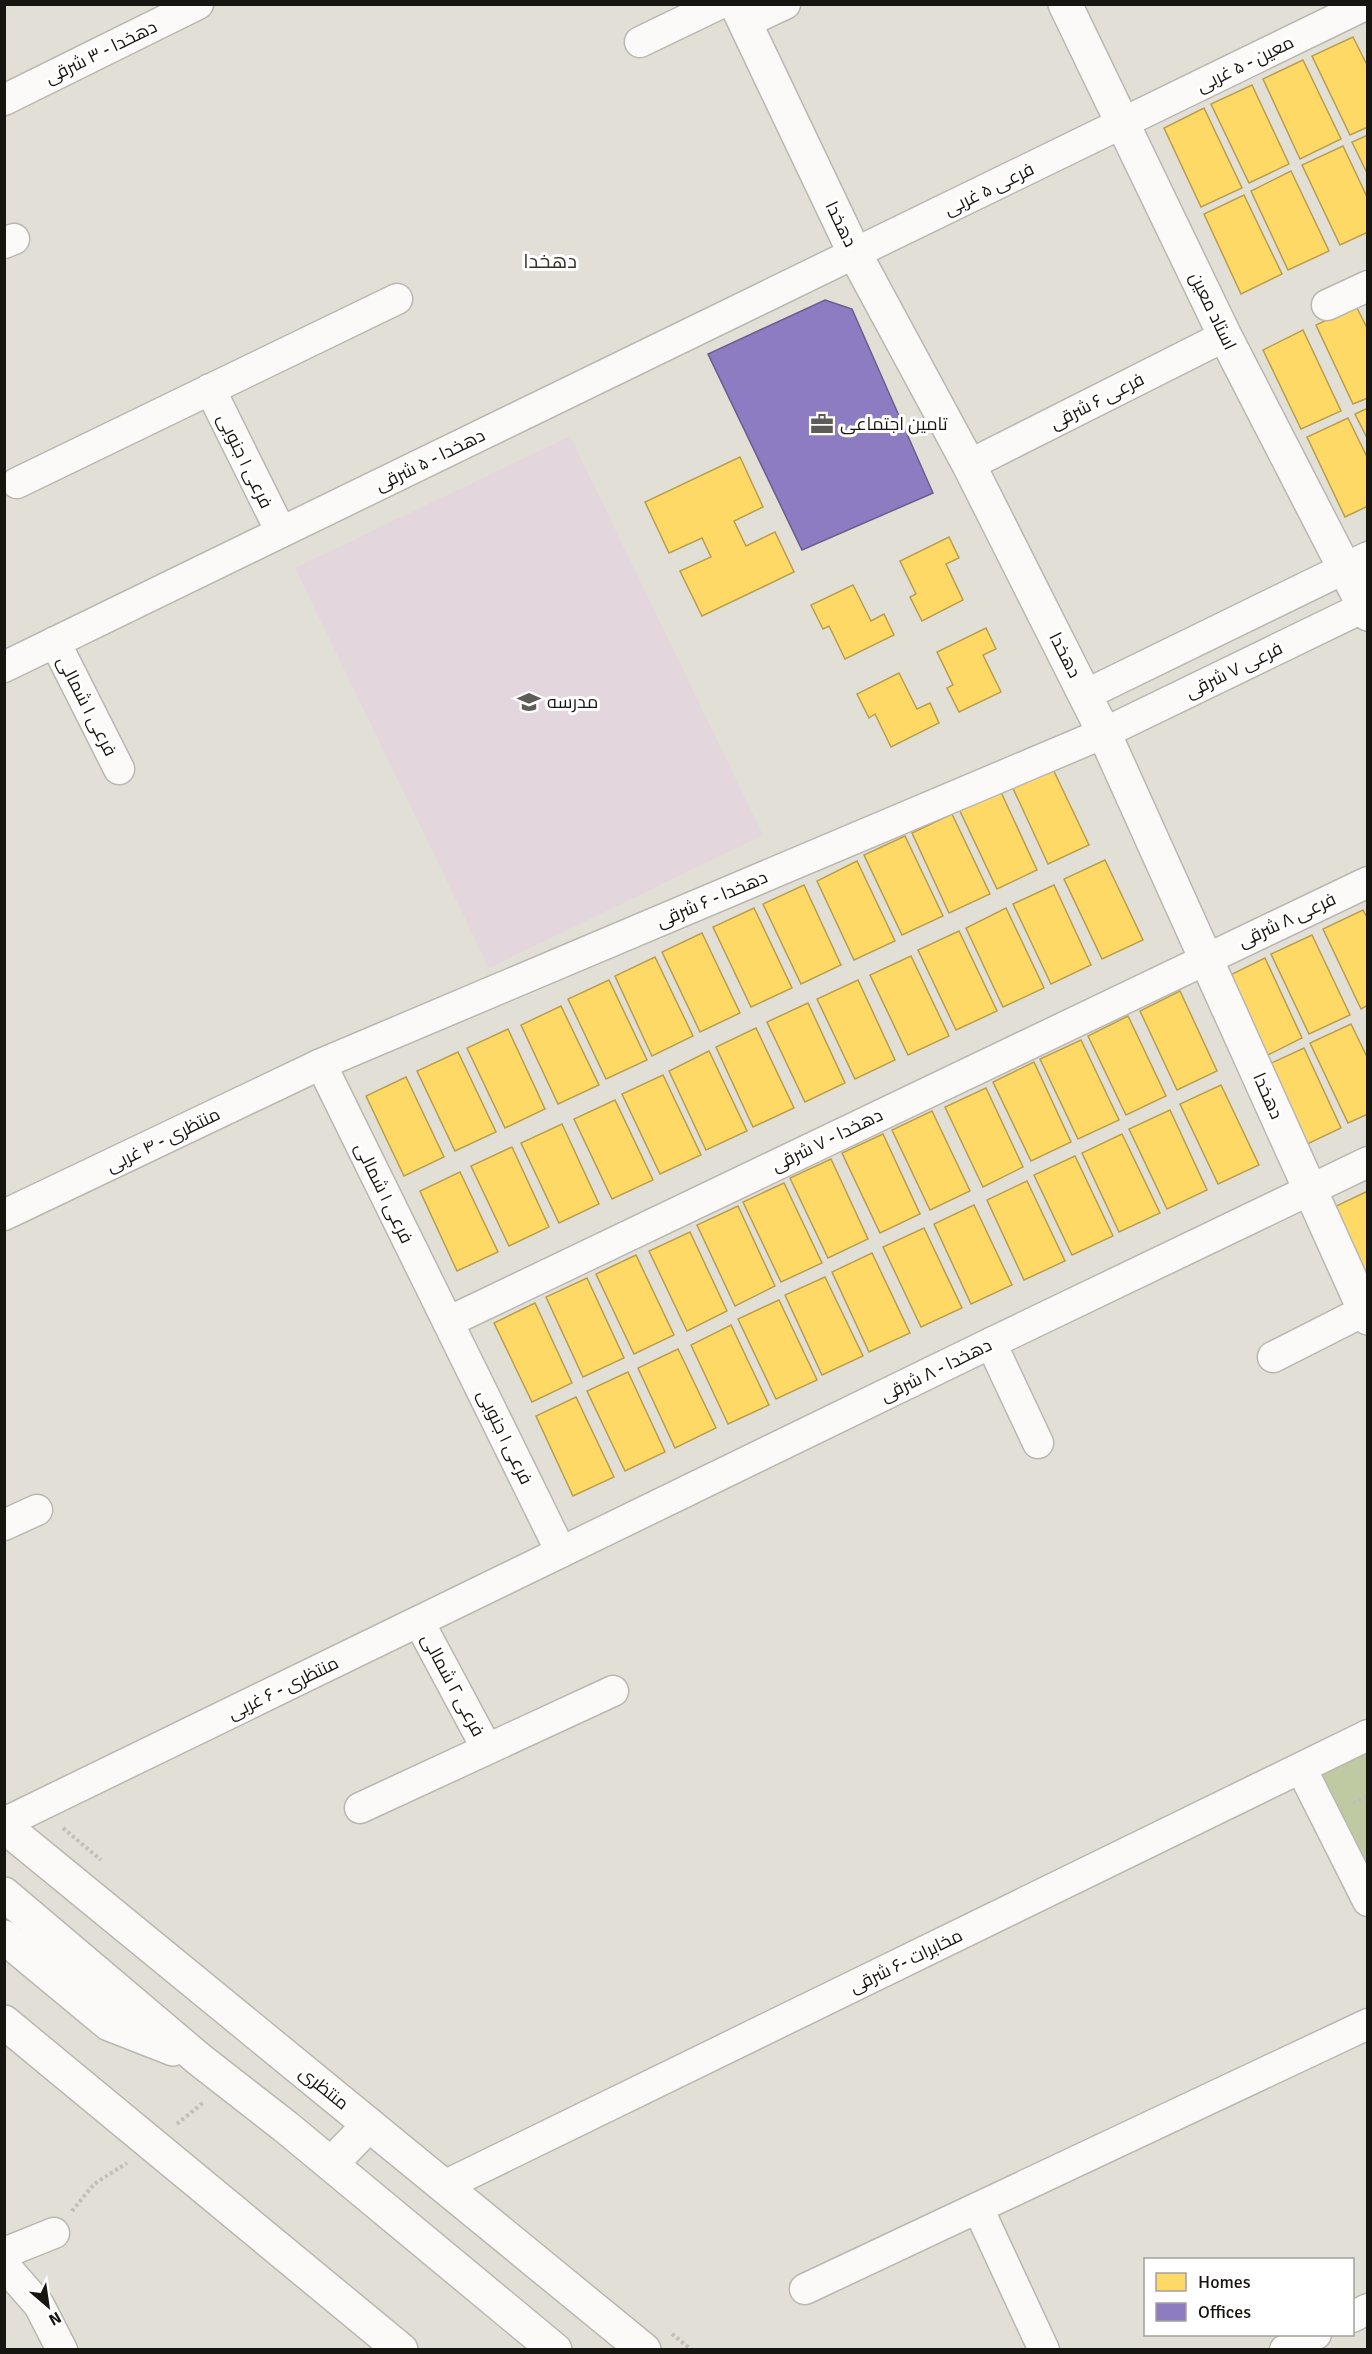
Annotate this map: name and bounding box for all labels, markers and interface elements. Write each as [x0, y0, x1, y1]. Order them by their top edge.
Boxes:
street label: دهخدا - ۳ شرقی [41, 15, 161, 89]
street label: معین - ۵ غربی [1193, 31, 1297, 97]
street label: فرعی ۵ غربی [940, 158, 1038, 220]
street label: دهخدا [821, 197, 861, 251]
district label: دهخدا [523, 249, 577, 274]
street label: استاد معین [1185, 268, 1241, 354]
street label: فرعی ۶ شرقی [1046, 368, 1148, 434]
street label: فرعی ۱ جنوبی [213, 410, 277, 512]
office icon: تامین اجتماعی [809, 411, 835, 437]
place label: تامین اجتماعی [840, 413, 948, 435]
street label: دهخدا - ۵ شرقی [371, 424, 489, 496]
street label: دهخدا [1044, 628, 1086, 682]
street label: فرعی ۷ شرقی [1182, 637, 1286, 703]
street label: فرعی ۱ شمالی [52, 652, 122, 760]
school or university icon: مدرسه [516, 689, 542, 715]
place label: مدرسه [547, 691, 598, 713]
street label: دهخدا - ۶ شرقی [653, 866, 771, 932]
street label: فرعی ۸ شرقی [1235, 888, 1339, 952]
street label: دهخدا [1248, 1069, 1288, 1123]
street label: منتظری - ۴ غربی [102, 1103, 224, 1177]
street label: دهخدا - ۷ شرقی [768, 1104, 886, 1176]
street label: فرعی ۱ شمالی [350, 1139, 418, 1247]
street label: دهخدا - ۸ شرقی [877, 1334, 995, 1406]
street label: فرعی ۱ جنوبی [473, 1386, 537, 1488]
street label: فرعی ۲ شمالی [417, 1630, 489, 1740]
street label: منتظری - ۶ غربی [224, 1652, 342, 1724]
street label: مخابرات -۶ شرقی [846, 1924, 966, 1998]
street label: منتظری [295, 2061, 353, 2115]
legend [1144, 2258, 1354, 2336]
text: Homes [1198, 2271, 1251, 2293]
north arrow [18, 2276, 78, 2336]
text: Offices [1198, 2301, 1251, 2323]
text: N [45, 2307, 65, 2330]

